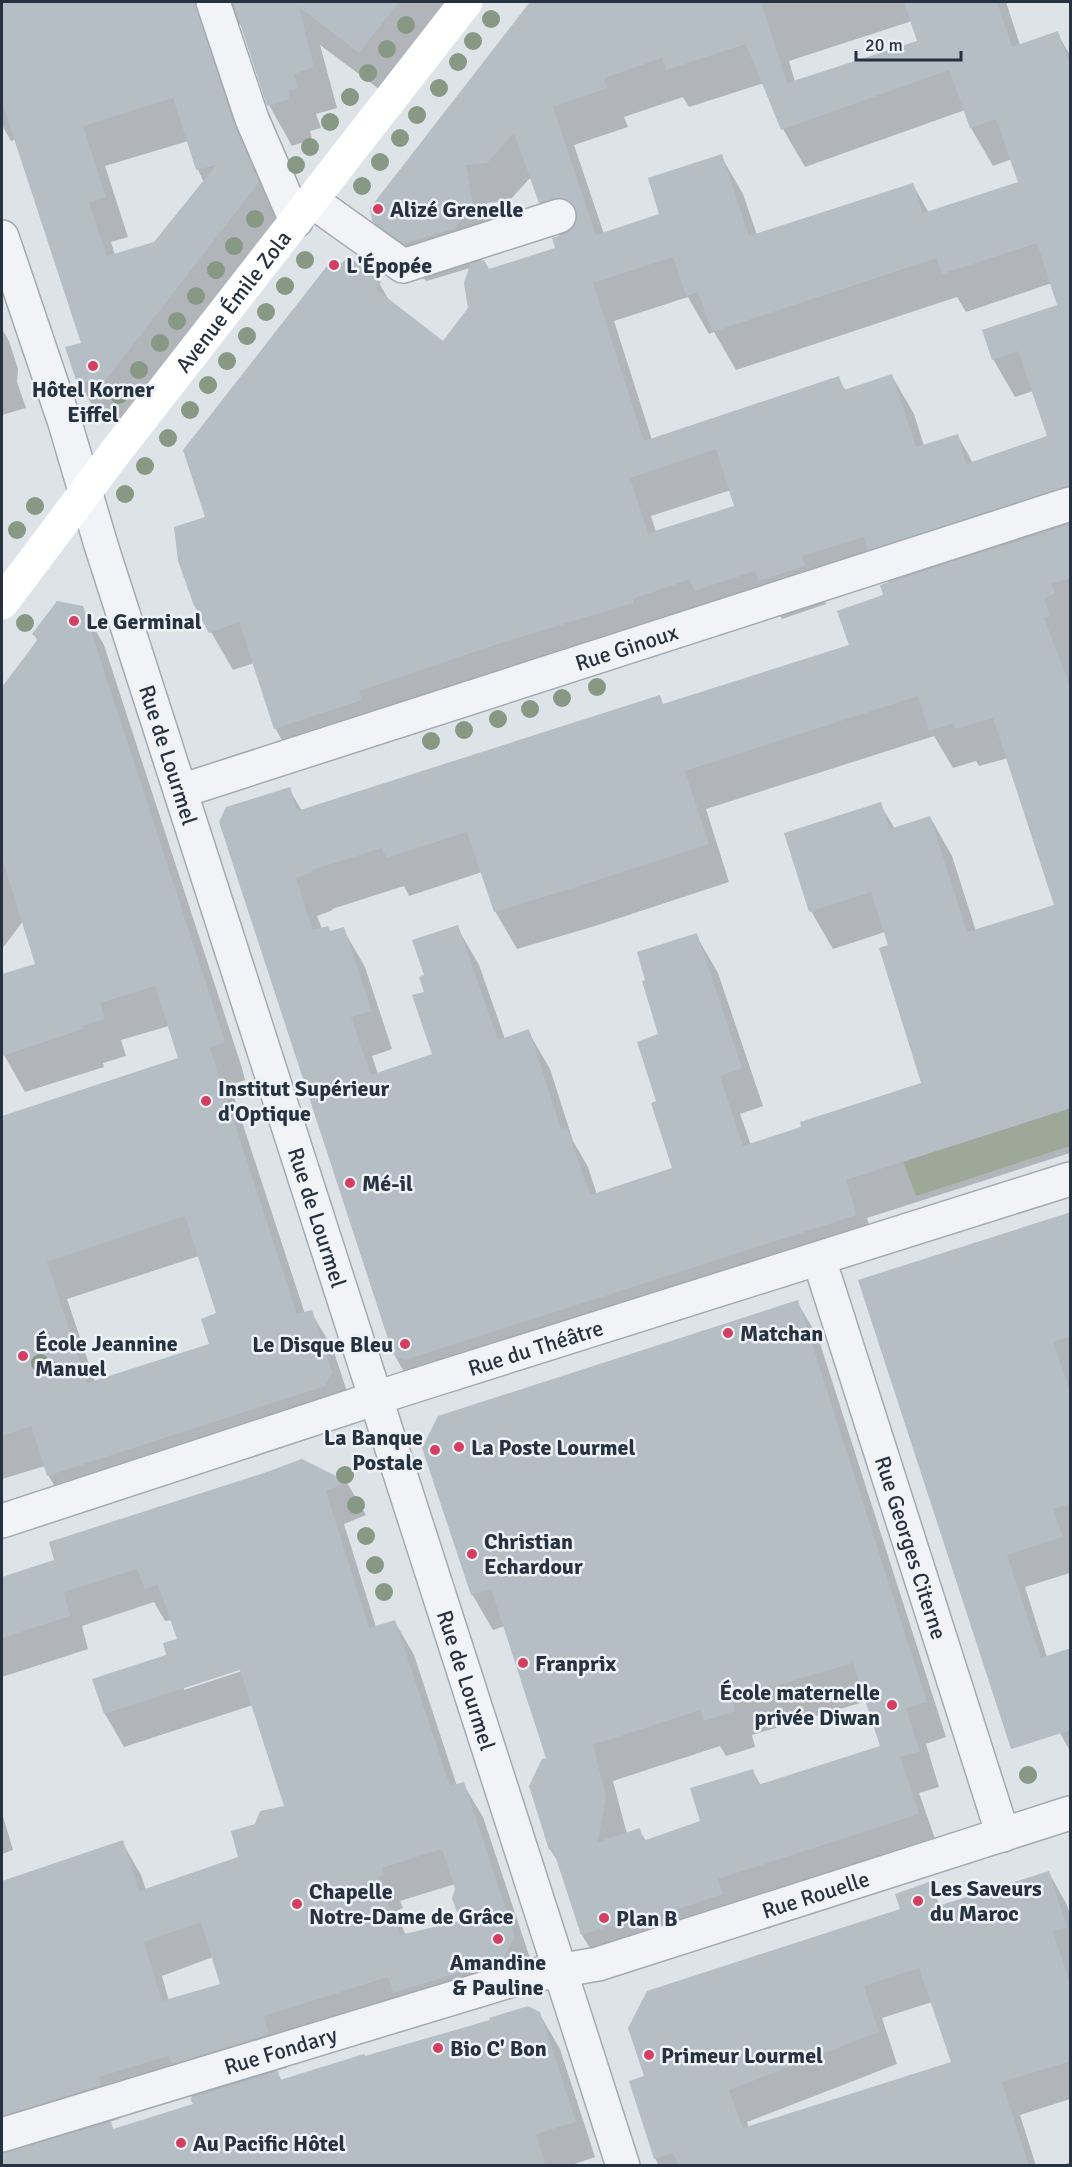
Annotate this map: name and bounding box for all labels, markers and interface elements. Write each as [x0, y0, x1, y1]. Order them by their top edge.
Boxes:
scale bar [856, 24, 961, 62]
text: 20 m [865, 34, 903, 56]
place label: Alizé Grenelle [390, 196, 523, 223]
marker: Alizé Grenelle [371, 202, 385, 216]
street label: Avenue Émile Zola [170, 225, 297, 378]
place label: L'Épopée [346, 252, 432, 279]
marker: L'Épopée [327, 258, 341, 272]
marker: Hôtel Korner Eiffel [86, 359, 100, 373]
place label: Hôtel Korner Eiffel [32, 376, 155, 428]
place label: Le Germinal [86, 608, 202, 635]
marker: Le Germinal [67, 614, 81, 628]
street label: Rue Ginoux [572, 619, 681, 677]
street label: Rue de Lourmel [133, 681, 203, 828]
place label: Institut Supérieur d'Optique [218, 1075, 390, 1127]
marker: Institut Supérieur d'Optique [199, 1094, 213, 1108]
street label: Rue de Lourmel [282, 1144, 352, 1291]
place label: Mé-il [362, 1170, 413, 1197]
marker: Mé-il [343, 1176, 357, 1190]
street label: Rue du Théâtre [465, 1314, 607, 1382]
place label: Matchan [740, 1320, 823, 1347]
marker: Matchan [721, 1326, 735, 1340]
place label: École Jeannine Manuel [35, 1330, 178, 1382]
place label: Le Disque Bleu [252, 1331, 393, 1358]
marker: Le Disque Bleu [398, 1337, 412, 1351]
marker: École Jeannine Manuel [16, 1349, 30, 1363]
place label: La Banque Postale [324, 1424, 423, 1476]
place label: La Poste Lourmel [471, 1434, 635, 1461]
marker: La Poste Lourmel [452, 1440, 466, 1454]
marker: La Banque Postale [428, 1443, 442, 1457]
street label: Rue Georges Citerne [869, 1453, 953, 1643]
place label: Christian Echardour [484, 1528, 583, 1580]
marker: Christian Echardour [465, 1547, 479, 1561]
street label: Rue de Lourmel [431, 1607, 501, 1754]
place label: Franprix [535, 1650, 617, 1677]
marker: Franprix [516, 1656, 530, 1670]
place label: École maternelle privée Diwan [720, 1679, 880, 1731]
marker: École maternelle privée Diwan [885, 1698, 899, 1712]
street label: Rue Rouelle [759, 1865, 873, 1925]
place label: Les Saveurs du Maroc [930, 1875, 1042, 1927]
place label: Chapelle Notre-Dame de Grâce [309, 1878, 514, 1930]
marker: Les Saveurs du Maroc [911, 1894, 925, 1908]
marker: Chapelle Notre-Dame de Grâce [290, 1897, 304, 1911]
place label: Plan B [616, 1905, 678, 1932]
marker: Plan B [597, 1911, 611, 1925]
marker: Amandine & Pauline [491, 1932, 505, 1946]
place label: Amandine & Pauline [450, 1949, 546, 2001]
street label: Rue Fondary [221, 2021, 341, 2081]
place label: Bio C' Bon [450, 2035, 547, 2062]
marker: Bio C' Bon [431, 2041, 445, 2055]
place label: Primeur Lourmel [661, 2042, 823, 2069]
marker: Primeur Lourmel [642, 2048, 656, 2062]
place label: Au Pacific Hôtel [193, 2130, 346, 2157]
marker: Au Pacific Hôtel [174, 2136, 188, 2150]

